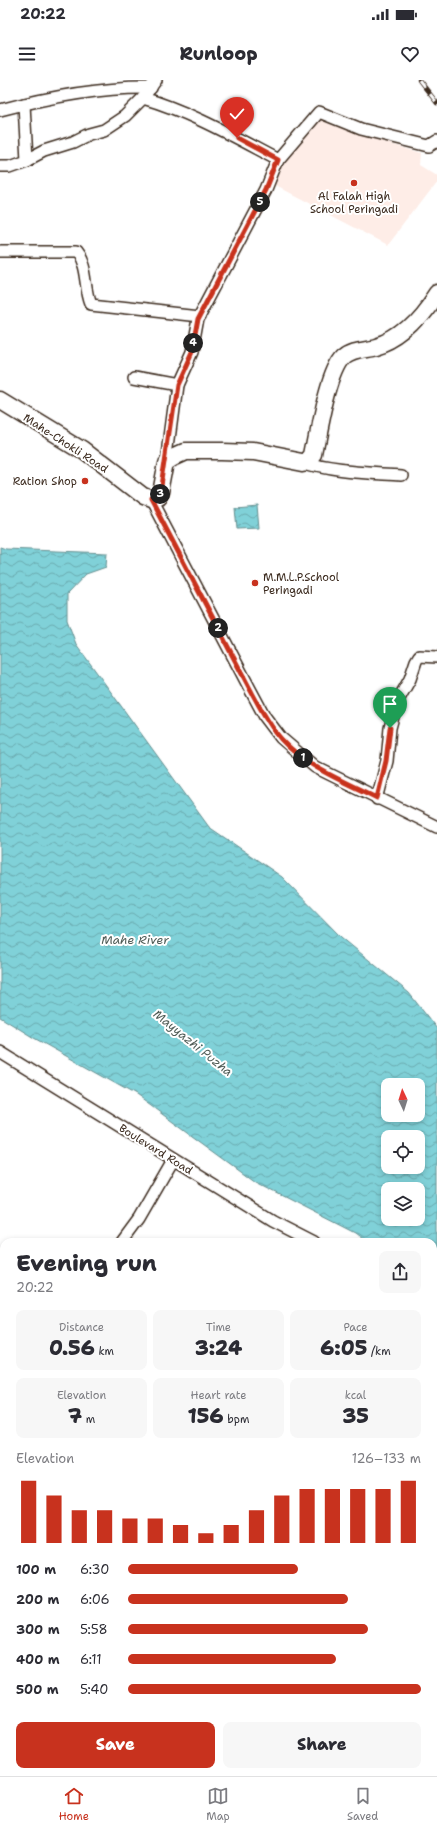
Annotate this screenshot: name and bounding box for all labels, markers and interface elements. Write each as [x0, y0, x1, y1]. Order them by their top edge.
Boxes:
text: 20:22 [20, 4, 66, 24]
text: Runloop [180, 42, 257, 66]
icon: menu [16, 43, 38, 65]
icon: heart [399, 43, 421, 65]
pin [220, 97, 254, 138]
icon: check [226, 103, 248, 125]
marker: Al Falah High School Peringadi [349, 178, 359, 188]
place label: Al Falah High School Peringadi [310, 189, 398, 217]
pin: 5 [250, 192, 270, 212]
text: 5 [257, 194, 263, 209]
pin: 4 [183, 333, 203, 353]
text: 4 [189, 335, 197, 350]
street label: Mahe-Chokli Road [20, 410, 111, 477]
place label: Ration Shop [13, 474, 77, 489]
marker: Ration Shop [80, 476, 90, 486]
pin: 3 [150, 484, 170, 504]
text: 3 [156, 486, 164, 501]
place label: M.M.L.P.School Peringadi [263, 570, 340, 598]
marker: M.M.L.P.School Peringadi [250, 578, 260, 588]
pin: 2 [208, 618, 228, 638]
text: 2 [214, 620, 222, 635]
pin [373, 687, 407, 728]
icon: arrive [379, 693, 401, 715]
pin: 1 [293, 748, 313, 768]
text: 1 [300, 750, 306, 765]
water label: Mahe River [101, 932, 169, 948]
water label: Mayyazhi Puzha [150, 1006, 236, 1080]
north arrow [381, 1078, 425, 1122]
map controls [381, 1078, 425, 1226]
street label: Boulevard Road [116, 1121, 195, 1178]
button: locate [381, 1130, 425, 1174]
button: layers [381, 1182, 425, 1226]
text: Evening run [16, 1249, 157, 1278]
button: share [379, 1251, 421, 1293]
text: 20:22 [16, 1279, 54, 1296]
text: Distance [59, 1320, 104, 1335]
text: Time [206, 1320, 231, 1335]
text: Pace [343, 1320, 368, 1335]
text: 0.56 [49, 1335, 95, 1361]
text: 3:24 [195, 1335, 242, 1361]
text: 6:05 [320, 1335, 367, 1361]
text: km [95, 1344, 114, 1359]
text: /km [367, 1344, 391, 1359]
text: Elevation [57, 1388, 106, 1403]
text: Heart rate [190, 1388, 247, 1403]
text: kcal [345, 1388, 366, 1403]
text: 7 [68, 1403, 82, 1429]
text: 156 [188, 1403, 224, 1429]
text: 35 [342, 1403, 369, 1429]
text: m [82, 1412, 95, 1427]
text: bpm [224, 1412, 249, 1427]
text: Elevation [16, 1450, 74, 1467]
text: 126–133 m [352, 1450, 421, 1467]
text: 100 m [16, 1561, 56, 1578]
text: 6:30 [80, 1561, 109, 1578]
text: 200 m [16, 1591, 59, 1608]
text: 6:06 [80, 1591, 110, 1608]
text: 300 m [16, 1621, 60, 1638]
text: 5:58 [80, 1621, 108, 1638]
text: 400 m [16, 1651, 60, 1668]
text: 6:11 [80, 1651, 102, 1668]
text: 500 m [16, 1681, 59, 1698]
text: 5:40 [80, 1681, 108, 1698]
button: Save [16, 1722, 215, 1768]
button: Share [223, 1722, 421, 1768]
tab: Home [59, 1785, 89, 1824]
tab: Map [206, 1785, 230, 1824]
tab: Saved [347, 1785, 378, 1824]

